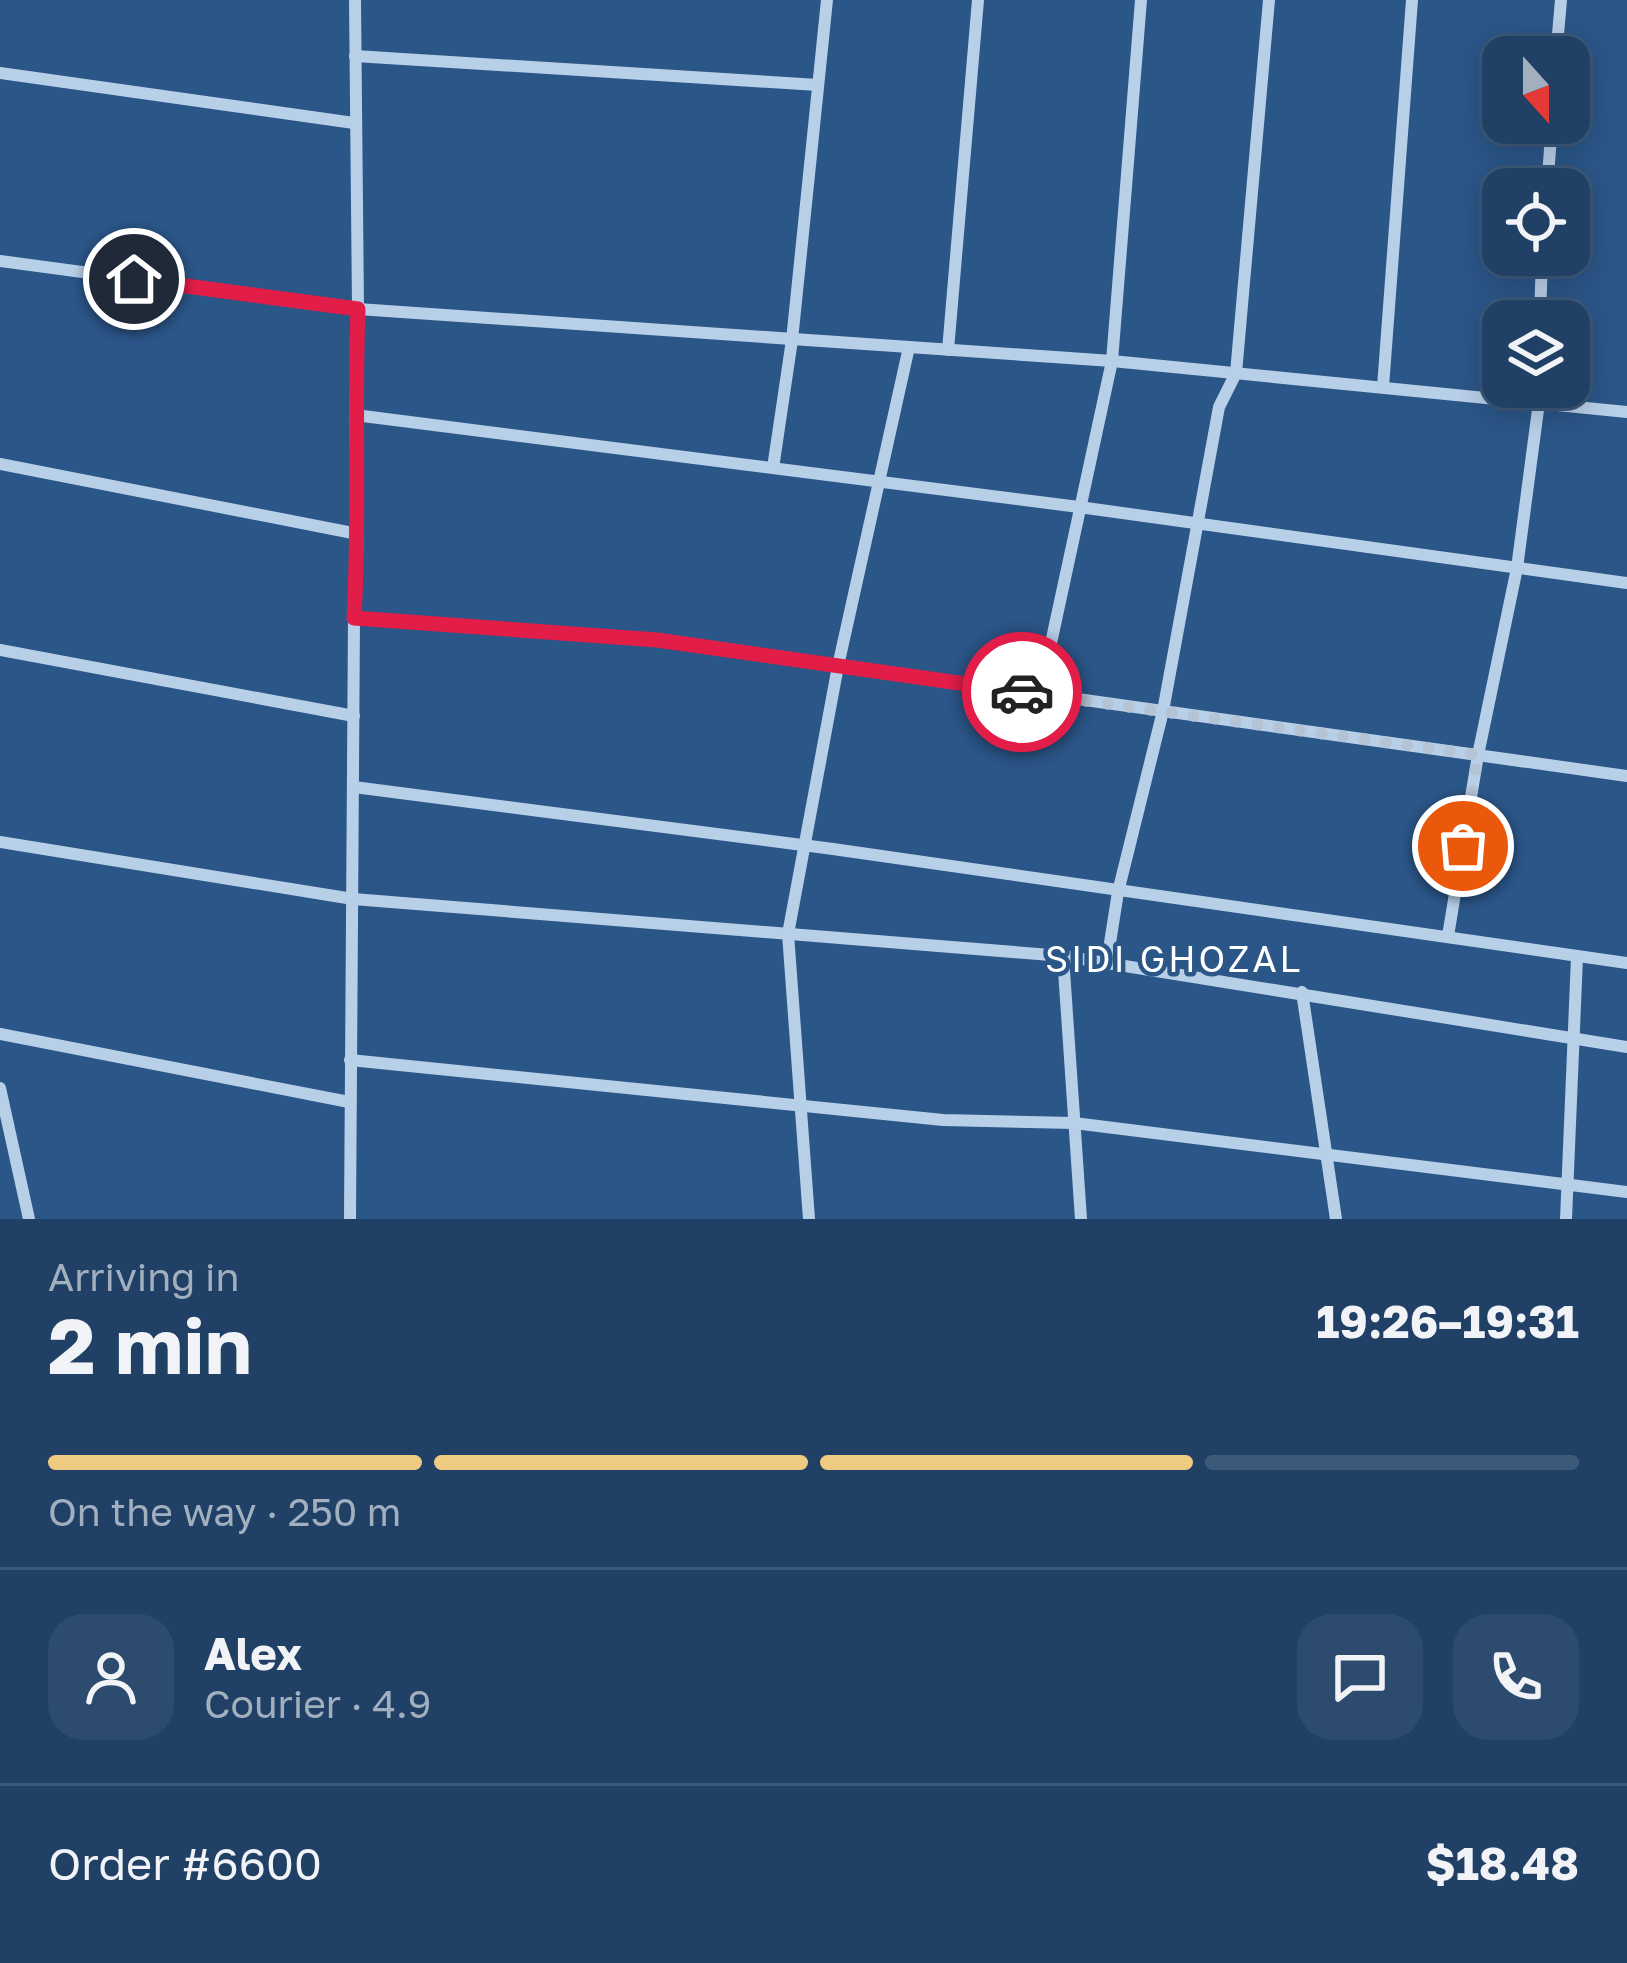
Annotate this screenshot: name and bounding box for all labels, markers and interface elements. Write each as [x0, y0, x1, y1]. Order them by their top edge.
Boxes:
north arrow [1482, 36, 1590, 144]
map controls [1482, 36, 1590, 408]
button: locate [1482, 168, 1590, 276]
pin [83, 228, 185, 330]
icon: home [101, 246, 167, 312]
button: layers [1482, 300, 1590, 408]
courier [962, 632, 1082, 752]
icon: car [989, 659, 1055, 725]
pin [1412, 795, 1514, 897]
icon: bag [1430, 813, 1496, 879]
district label: SIDI GHOZAL [1045, 937, 1303, 980]
text: Arriving in [48, 1253, 239, 1300]
text: 19:26–19:31 [1316, 1294, 1579, 1348]
text: 2 min [48, 1298, 252, 1391]
text: On the way · 250 m [48, 1488, 401, 1535]
button: person [48, 1614, 174, 1740]
button: chat [1297, 1614, 1423, 1740]
button: phone [1453, 1614, 1579, 1740]
text: Alex [204, 1626, 302, 1680]
text: Courier · 4.9 [204, 1680, 431, 1727]
text: Order #6600 [48, 1836, 322, 1890]
text: $18.48 [1426, 1836, 1579, 1890]

